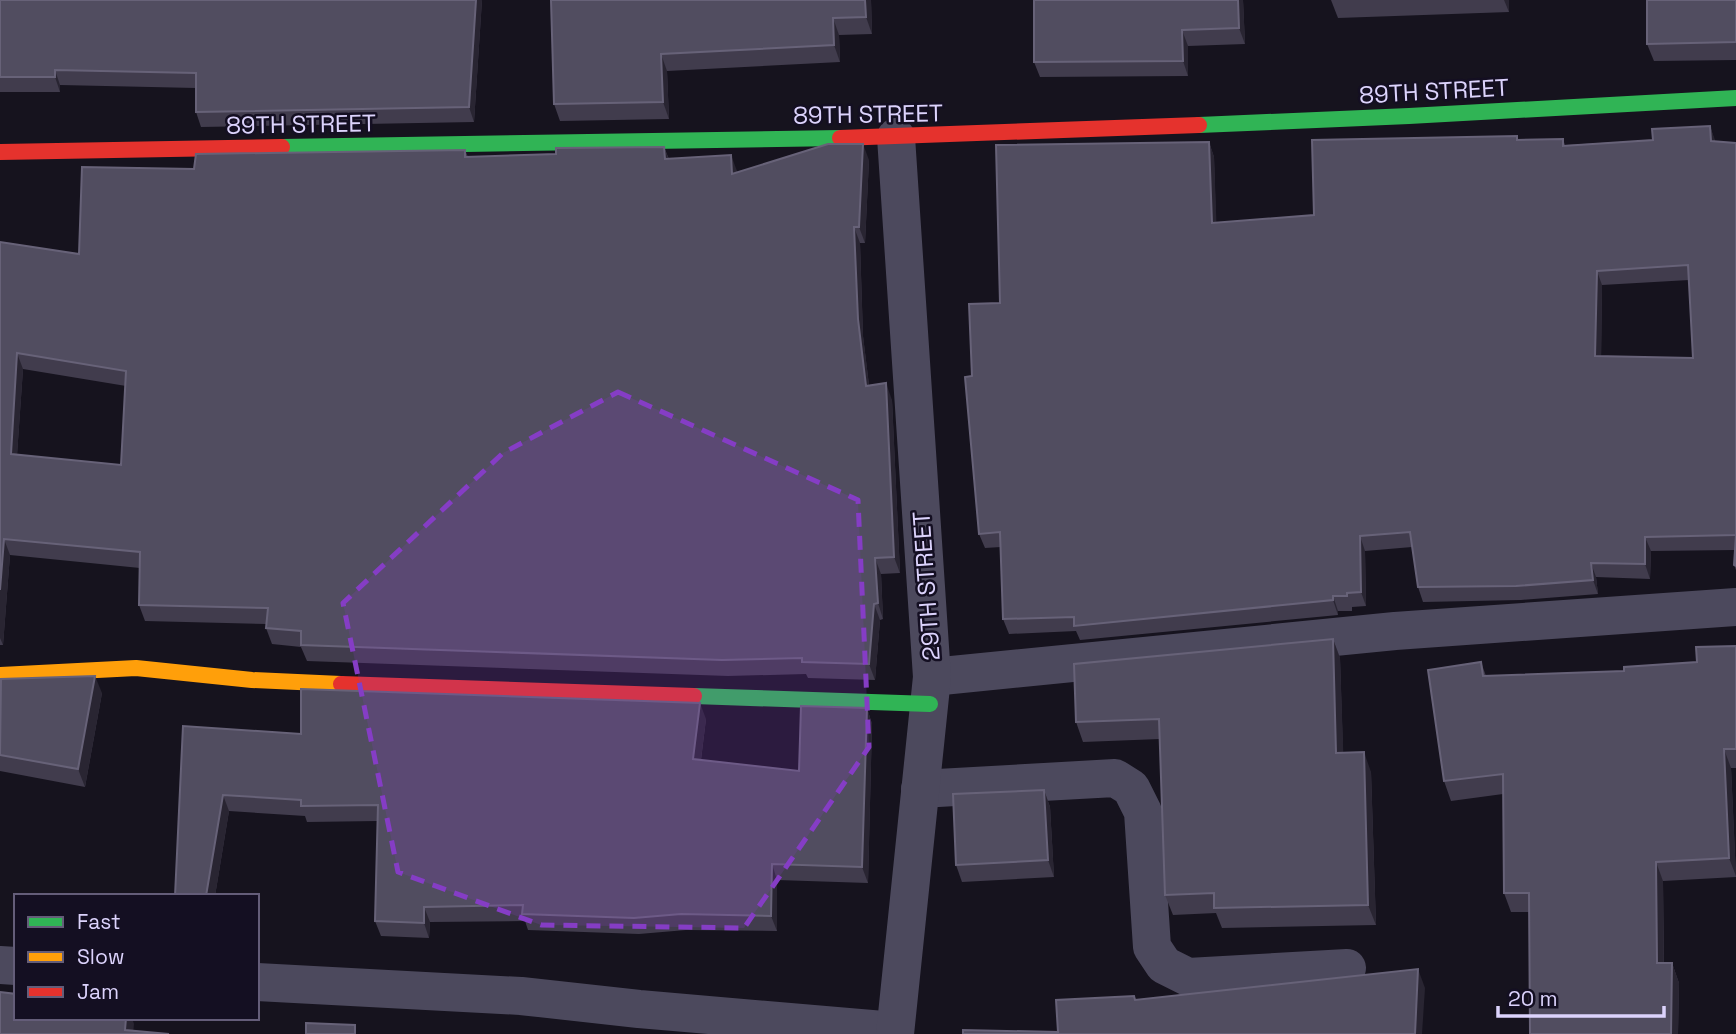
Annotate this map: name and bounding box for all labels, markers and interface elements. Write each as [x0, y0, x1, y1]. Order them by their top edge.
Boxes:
street label: 89TH STREET [1358, 72, 1510, 110]
street label: 89TH STREET [793, 97, 943, 131]
street label: 89TH STREET [226, 107, 376, 141]
street label: 29TH STREET [905, 510, 947, 662]
legend [14, 894, 259, 1020]
text: Fast [77, 908, 121, 935]
text: Slow [77, 943, 125, 970]
scale bar [1498, 974, 1664, 1018]
text: Jam [77, 978, 119, 1005]
text: 20 m [1508, 985, 1558, 1012]

